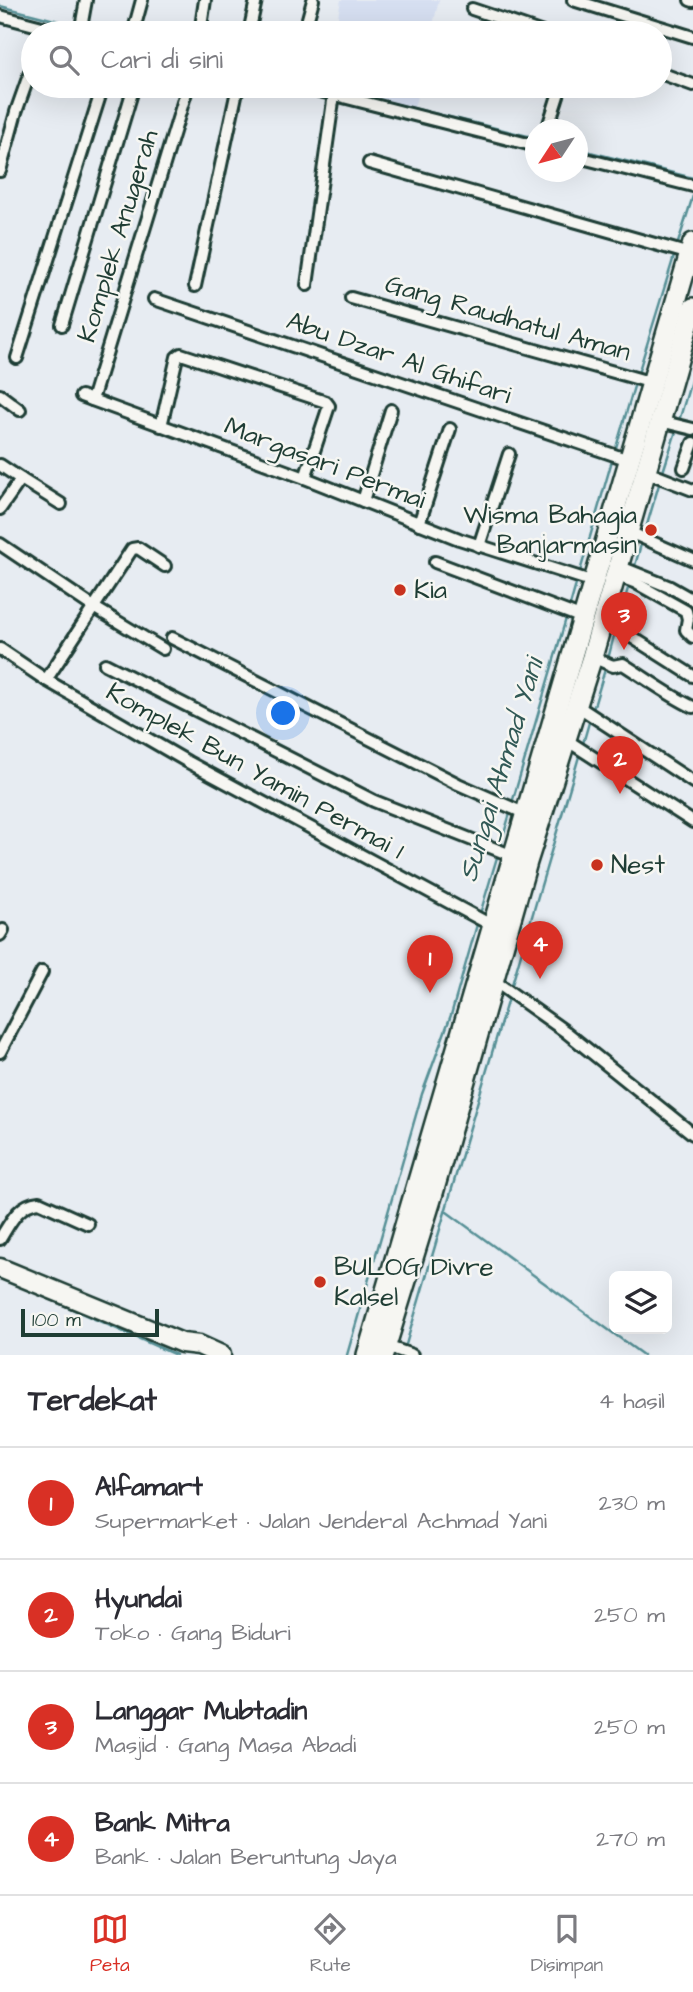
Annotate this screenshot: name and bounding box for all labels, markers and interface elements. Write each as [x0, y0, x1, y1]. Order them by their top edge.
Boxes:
search box [21, 21, 672, 98]
icon: search [45, 41, 83, 79]
text: Cari di sini [101, 42, 223, 78]
north arrow [525, 119, 588, 182]
street label: Komplek Anugerah [69, 125, 169, 347]
street label: Gang Raudhatul Aman [381, 266, 635, 372]
street label: Abu Dzar Al Ghifari [282, 303, 516, 413]
street label: Margasari Permai [218, 408, 431, 520]
place label: Wisma Bahagia Banjarmasin [463, 497, 637, 563]
marker: Wisma Bahagia Banjarmasin [643, 522, 659, 538]
place label: Kia [414, 572, 447, 608]
marker: Kia [392, 582, 408, 598]
pin: 3 [601, 592, 647, 650]
water label: Sungai Ahmad Yani [449, 650, 555, 887]
street label: Komplek Bun Yamin Permai 1 [100, 674, 410, 868]
your location [266, 696, 300, 730]
pin: 2 [597, 736, 643, 794]
place label: Nest [611, 847, 665, 883]
marker: Nest [589, 857, 605, 873]
pin: 4 [517, 921, 563, 979]
pin: 1 [407, 935, 453, 993]
place label: BULOG Divre Kalsel [334, 1249, 494, 1315]
map controls [609, 1271, 672, 1334]
button: layers [609, 1271, 672, 1334]
marker: BULOG Divre Kalsel [312, 1274, 328, 1290]
scale bar [21, 1306, 159, 1338]
text: 100 m [32, 1307, 81, 1334]
text: Terdekat [28, 1380, 157, 1422]
text: 4 hasil [598, 1385, 665, 1417]
text: Alfamart [95, 1469, 203, 1505]
text: 1 [50, 1487, 52, 1519]
text: 230 m [599, 1487, 665, 1519]
text: Supermarket · Jalan Jenderal Achmad Yani [95, 1505, 547, 1537]
text: Hyundai [95, 1581, 182, 1617]
text: 2 [44, 1599, 58, 1631]
text: 250 m [594, 1599, 665, 1631]
text: Toko · Gang Biduri [95, 1617, 291, 1649]
text: Langgar Mubtadin [95, 1693, 307, 1729]
text: 3 [45, 1711, 57, 1743]
text: 250 m [594, 1711, 665, 1743]
text: Masjid · Gang Masa Abadi [95, 1729, 356, 1761]
text: Bank Mitra [95, 1805, 230, 1841]
text: 4 [43, 1823, 59, 1855]
text: 270 m [596, 1823, 665, 1855]
text: Bank · Jalan Beruntung Jaya [95, 1841, 397, 1873]
tab: Peta [90, 1910, 130, 1979]
tab: Rute [310, 1910, 351, 1979]
tab: Disimpan [531, 1910, 603, 1979]

